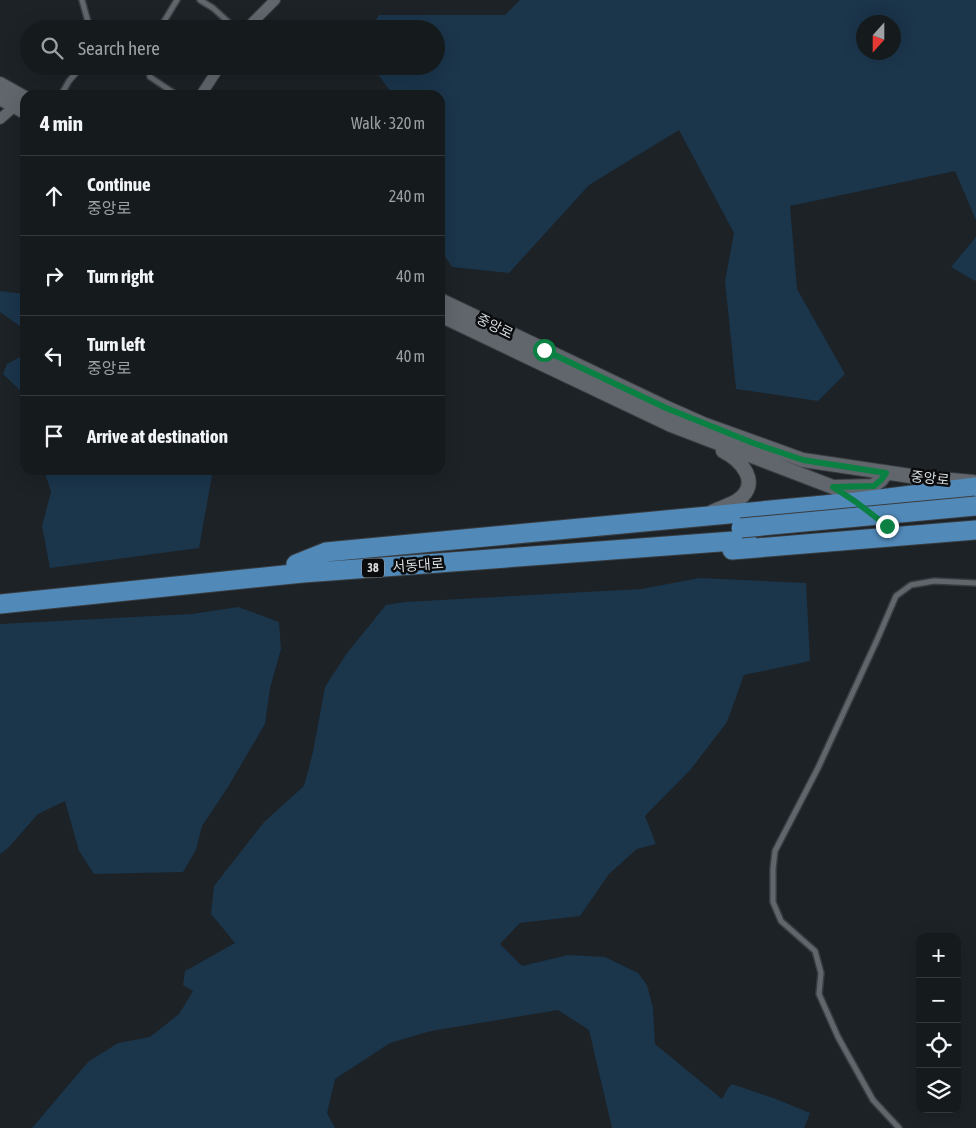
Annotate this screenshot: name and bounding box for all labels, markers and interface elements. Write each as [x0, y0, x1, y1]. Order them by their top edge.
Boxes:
north arrow [856, 15, 901, 60]
search box [20, 20, 445, 75]
icon: search [38, 34, 66, 62]
text: Search here [78, 37, 160, 59]
text: 4 min [40, 111, 83, 135]
text: Walk · 320 m [351, 114, 425, 132]
text: Continue [87, 173, 151, 195]
icon: ahead [40, 182, 68, 210]
text: 240 m [389, 187, 425, 205]
text: 중앙로 [87, 199, 131, 217]
icon: right [40, 262, 68, 290]
text: Turn right [87, 265, 154, 287]
text: 40 m [396, 267, 425, 285]
street label: 중앙로 [474, 310, 516, 342]
text: Turn left [87, 333, 145, 355]
route start [533, 339, 556, 362]
icon: left [40, 342, 68, 370]
text: 40 m [396, 347, 425, 365]
text: 중앙로 [87, 359, 131, 377]
icon: arrive [40, 422, 68, 450]
text: Arrive at destination [87, 425, 228, 447]
street label: 중앙로 [910, 468, 950, 488]
route end [876, 515, 899, 538]
street label: 서동대로 [392, 555, 444, 575]
road number: 38 [362, 558, 384, 578]
map controls [916, 933, 961, 1113]
button: + [916, 933, 961, 978]
button: − [916, 978, 961, 1023]
button: locate [916, 1023, 961, 1068]
button: layers [916, 1068, 961, 1113]

